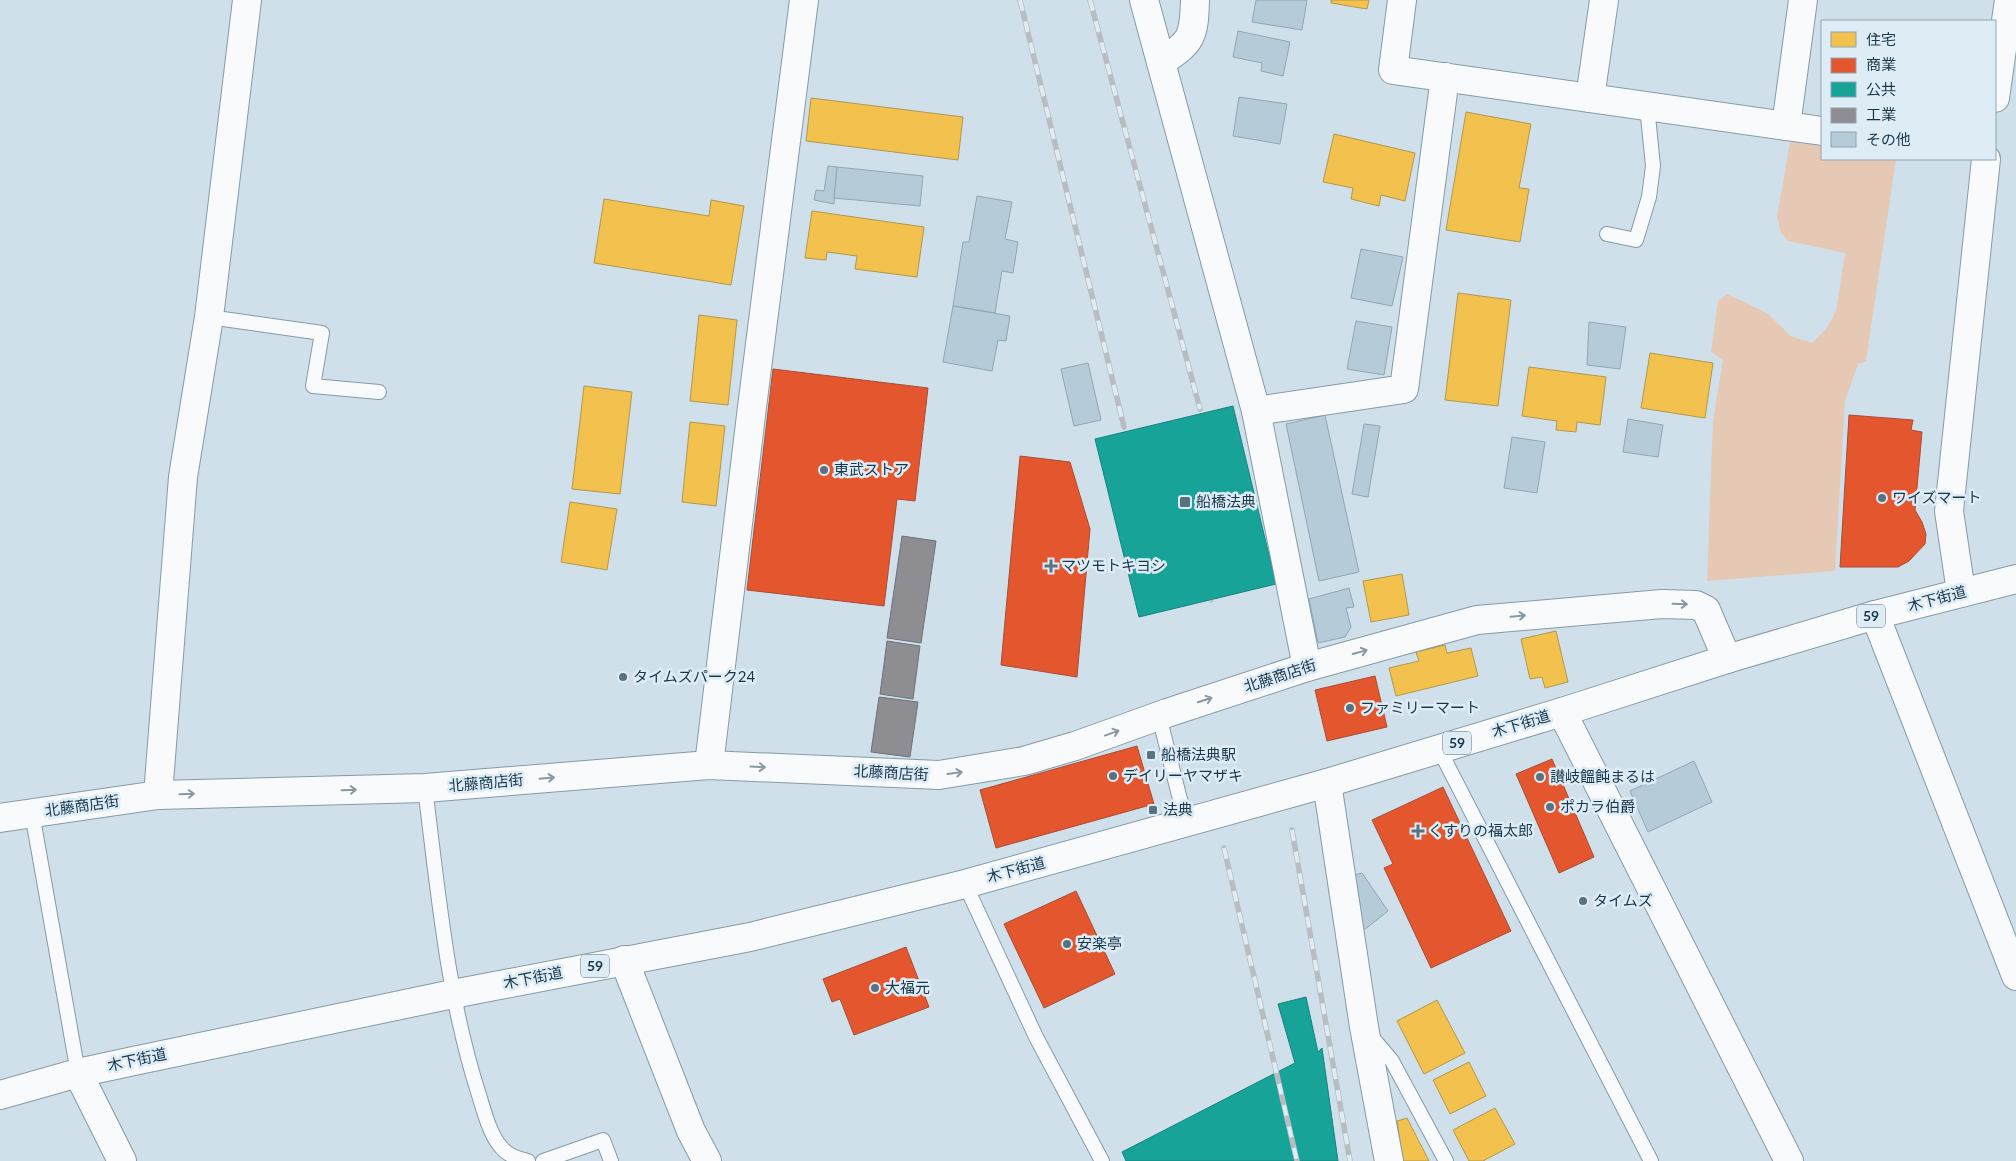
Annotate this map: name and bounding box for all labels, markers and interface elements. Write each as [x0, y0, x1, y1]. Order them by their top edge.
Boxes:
legend [1821, 20, 1996, 160]
text: 住宅 [1866, 30, 1896, 48]
text: 商業 [1866, 55, 1896, 73]
text: 公共 [1866, 80, 1896, 98]
text: 工業 [1866, 105, 1896, 123]
text: その他 [1866, 130, 1911, 148]
place label: 東武ストア [834, 460, 909, 478]
marker: 東武ストア [818, 464, 830, 476]
place label: ワイズマート [1892, 488, 1982, 506]
place label: 船橋法典 [1196, 492, 1256, 510]
marker: ワイズマート [1876, 492, 1888, 504]
marker: 船橋法典 [1178, 495, 1192, 509]
place label: マツモトキヨシ [1061, 556, 1166, 574]
marker: マツモトキヨシ [1045, 560, 1057, 572]
street label: 木下街道 [1905, 582, 1968, 614]
one-way arrow [1672, 599, 1688, 609]
road number: 59 [1857, 604, 1885, 628]
one-way arrow [1510, 612, 1526, 621]
one-way arrow [1352, 647, 1368, 656]
street label: 北藤商店街 [1241, 655, 1318, 695]
place label: タイムズパーク24 [633, 667, 755, 685]
marker: タイムズパーク24 [617, 671, 629, 683]
one-way arrow [1197, 695, 1213, 705]
place label: ファミリーマート [1360, 698, 1480, 716]
marker: ファミリーマート [1344, 702, 1356, 714]
street label: 木下街道 [1489, 706, 1552, 740]
one-way arrow [1104, 728, 1119, 737]
road number: 59 [1443, 731, 1471, 754]
place label: 船橋法典駅 [1161, 745, 1236, 763]
marker: 船橋法典駅 [1145, 749, 1157, 761]
street label: 北藤商店街 [853, 761, 929, 783]
one-way arrow [750, 762, 766, 772]
place label: デイリーヤマザキ [1123, 766, 1243, 784]
place label: 讃岐饂飩まるは [1550, 767, 1655, 785]
one-way arrow [947, 768, 963, 778]
street label: 北藤商店街 [448, 770, 524, 794]
marker: デイリーヤマザキ [1107, 770, 1119, 782]
marker: 讃岐饂飩まるは [1534, 771, 1546, 783]
one-way arrow [538, 773, 554, 783]
one-way arrow [341, 785, 357, 794]
one-way arrow [178, 789, 195, 799]
street label: 北藤商店街 [43, 791, 120, 819]
place label: ポカラ伯爵 [1560, 797, 1635, 815]
place label: 法典 [1163, 800, 1193, 818]
marker: ポカラ伯爵 [1544, 801, 1556, 813]
marker: 法典 [1147, 804, 1159, 816]
place label: くすりの福太郎 [1428, 821, 1533, 839]
marker: くすりの福太郎 [1412, 825, 1424, 837]
street label: 木下街道 [984, 853, 1047, 885]
place label: タイムズ [1593, 891, 1653, 909]
marker: タイムズ [1577, 895, 1589, 907]
place label: 安楽亭 [1077, 934, 1122, 952]
marker: 安楽亭 [1061, 938, 1073, 950]
road number: 59 [581, 954, 609, 978]
street label: 木下街道 [502, 962, 564, 992]
place label: 大福元 [885, 978, 930, 996]
marker: 大福元 [869, 982, 881, 994]
street label: 木下街道 [106, 1044, 168, 1074]

